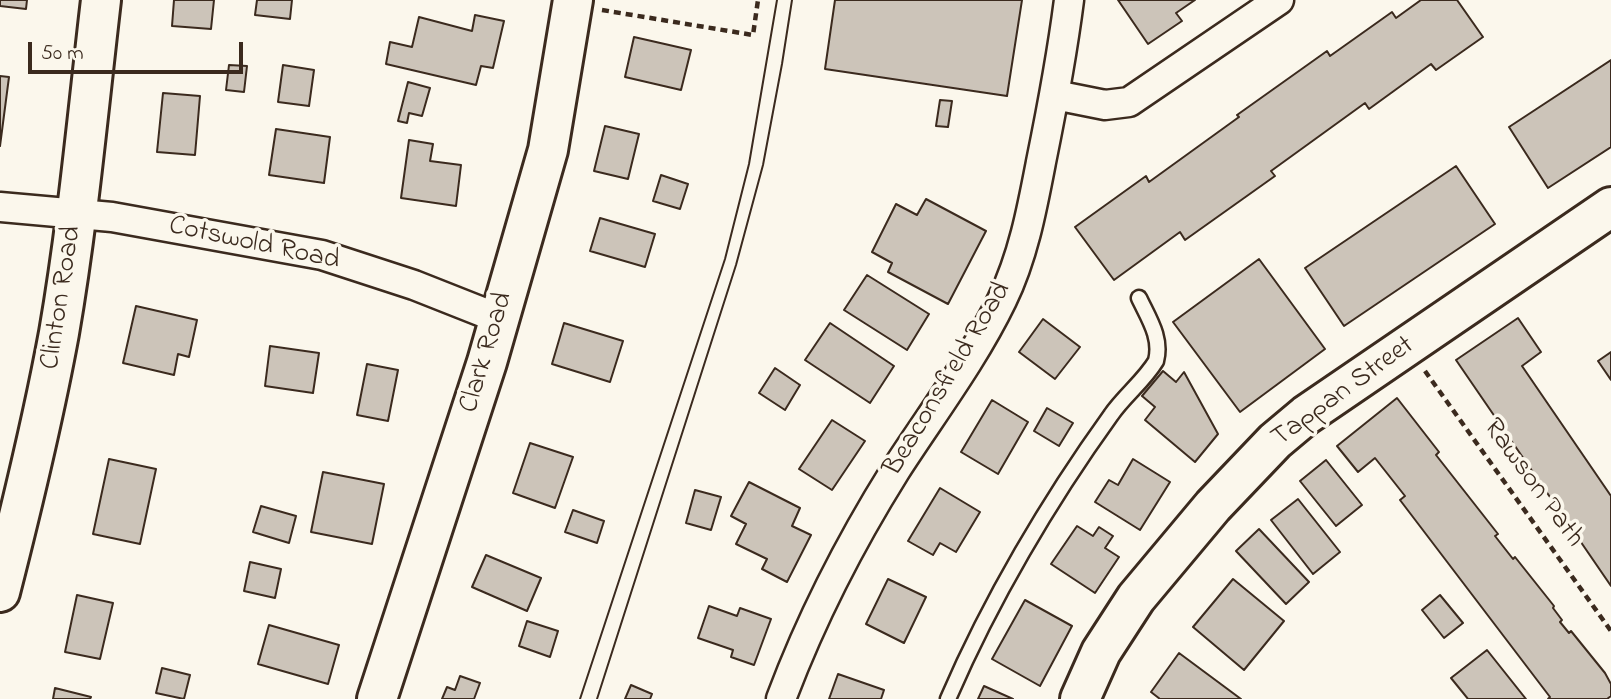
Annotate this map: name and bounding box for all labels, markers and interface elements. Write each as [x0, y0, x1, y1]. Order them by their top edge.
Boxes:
scale bar [32, 28, 247, 72]
text: 50 m [41, 39, 84, 69]
street label: Cotswold Road [166, 211, 342, 279]
street label: Clinton Road [35, 224, 91, 372]
street label: Beaconsfield Road [878, 277, 1020, 483]
street label: Clark Road [454, 289, 522, 417]
street label: Tappan Street [1266, 330, 1422, 456]
street label: Rawson Path [1474, 413, 1590, 555]

